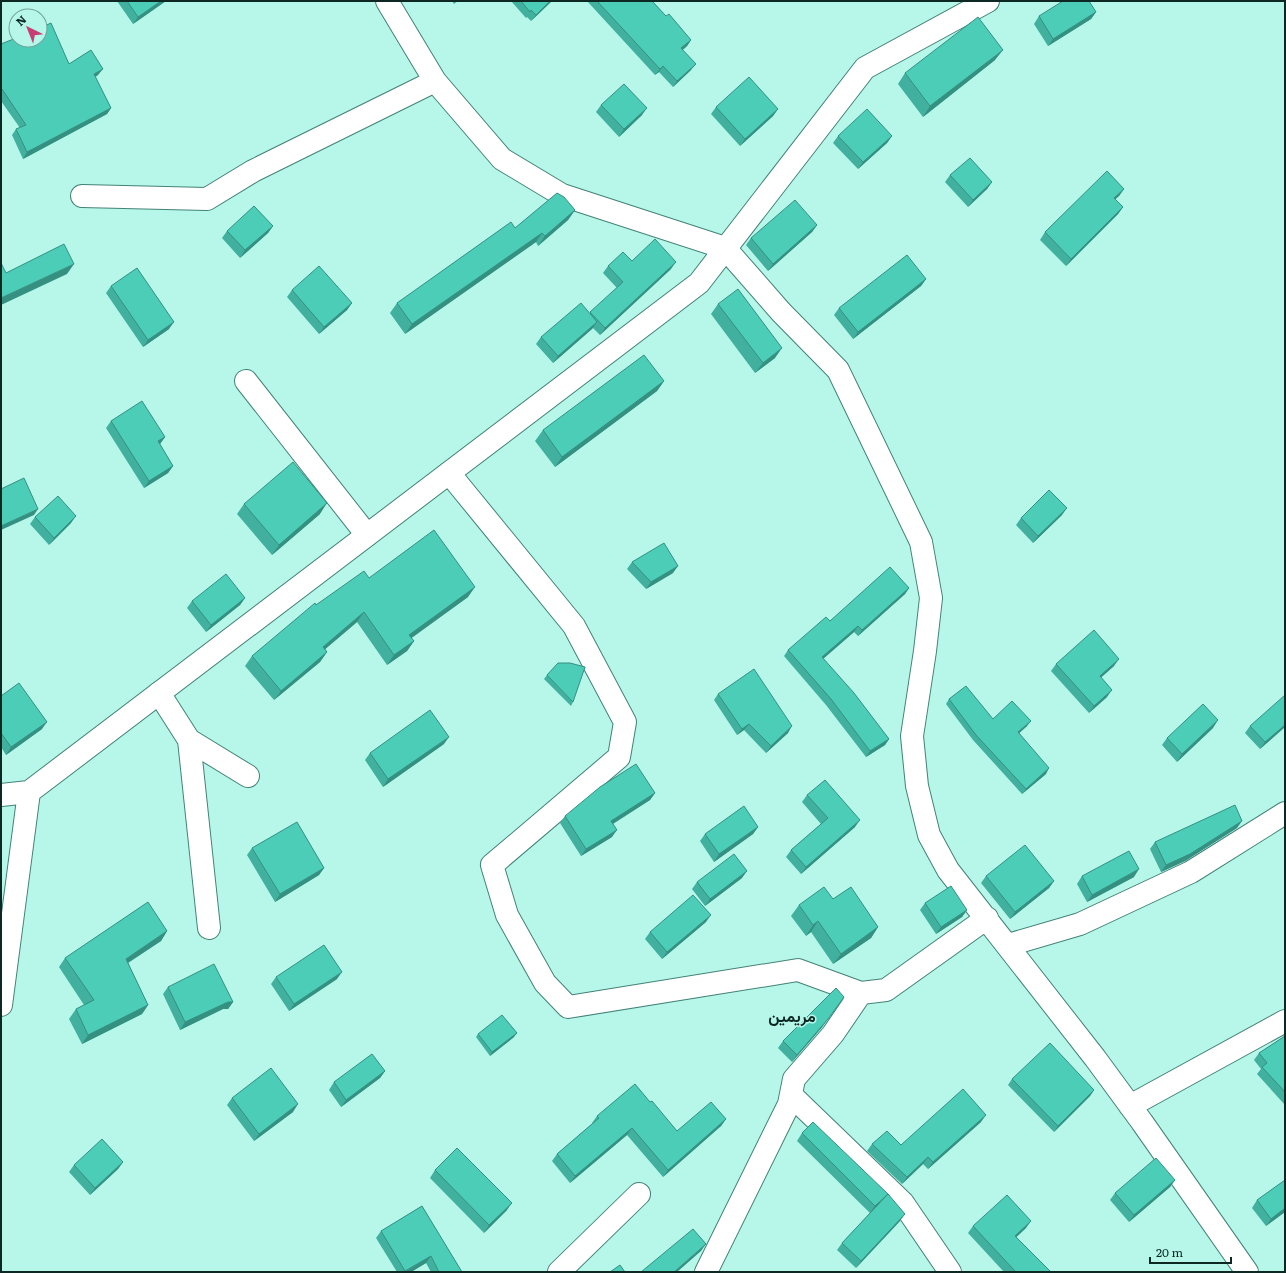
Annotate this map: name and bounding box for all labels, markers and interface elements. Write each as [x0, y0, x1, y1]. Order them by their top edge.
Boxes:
north arrow [8, 8, 48, 48]
text: N [12, 11, 29, 29]
district label: مريمين [768, 1003, 816, 1027]
scale bar [1150, 1239, 1231, 1265]
text: 20 m [1156, 1243, 1183, 1261]

